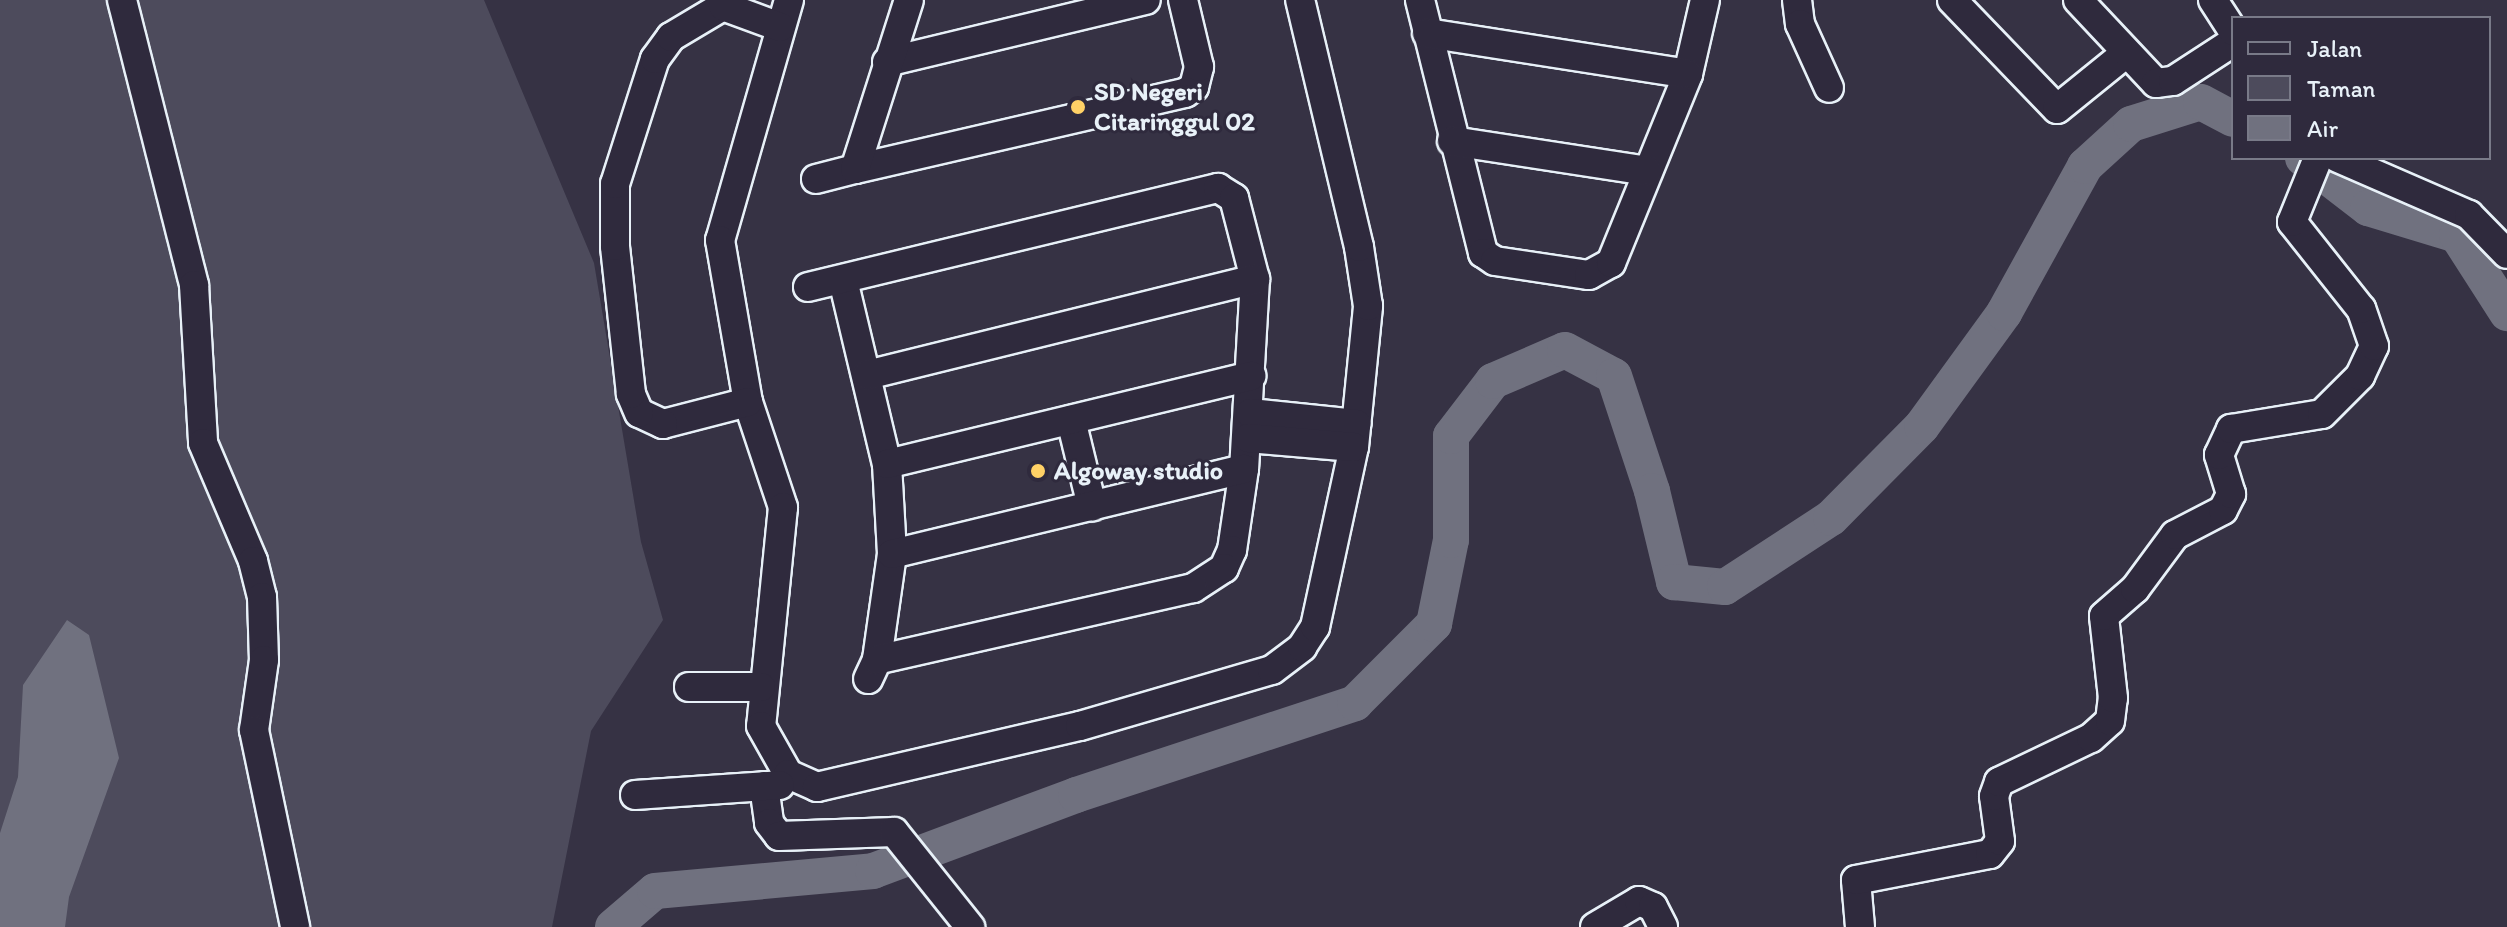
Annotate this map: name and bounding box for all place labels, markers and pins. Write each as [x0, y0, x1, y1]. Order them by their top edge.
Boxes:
place label: SD Negeri Citaringgul 02 [1094, 76, 1255, 138]
marker: SD Negeri Citaringgul 02 [1069, 98, 1087, 116]
place label: Algoway studio [1054, 455, 1223, 487]
marker: Algoway studio [1029, 462, 1047, 480]

